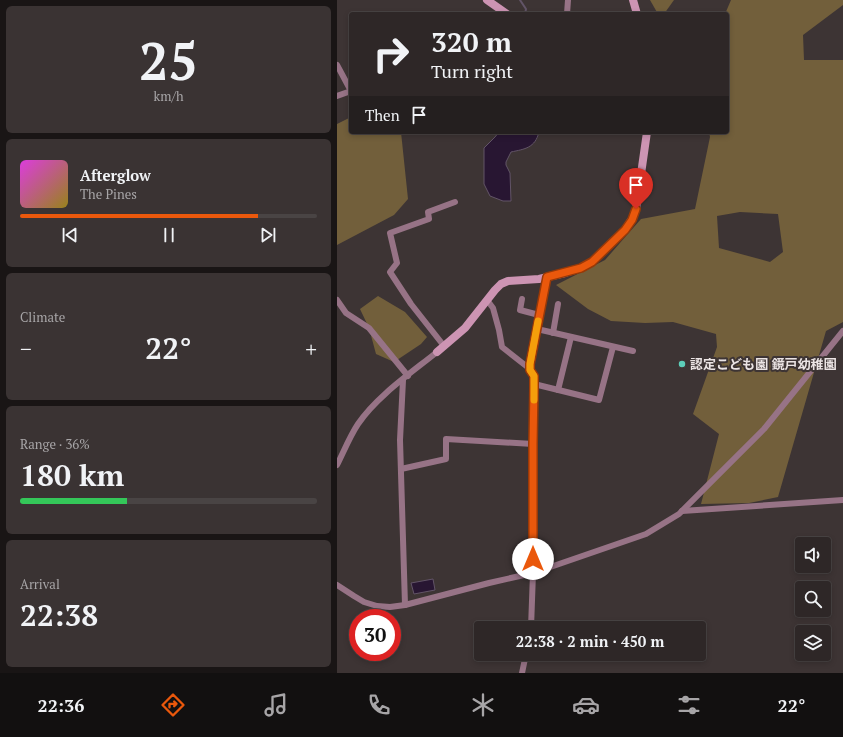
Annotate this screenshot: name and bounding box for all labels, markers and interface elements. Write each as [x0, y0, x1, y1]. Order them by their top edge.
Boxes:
text: 320 m [431, 23, 512, 60]
text: 25 [139, 26, 198, 95]
icon: right [365, 28, 417, 80]
text: Turn right [431, 59, 513, 83]
text: km/h [153, 87, 184, 105]
icon: arrive [408, 104, 430, 126]
text: Then [365, 105, 400, 125]
text: Afterglow [80, 165, 151, 185]
pin [619, 168, 653, 209]
icon: arrive [625, 174, 647, 196]
text: The Pines [80, 185, 137, 203]
icon: previous [59, 224, 81, 246]
icon: pause [158, 224, 180, 246]
icon: next [257, 224, 279, 246]
text: Climate [20, 308, 65, 326]
text: 22° [145, 328, 192, 368]
text: − [20, 334, 32, 363]
text: + [305, 334, 317, 363]
place label: 認定こども園 鏡戸幼稚園 [690, 355, 837, 373]
marker: 認定こども園 鏡戸幼稚園 [677, 359, 687, 369]
text: Range · 36% [20, 435, 90, 453]
text: 180 km [20, 455, 124, 495]
map controls [795, 537, 831, 661]
button: sound [795, 537, 831, 573]
position arrow [512, 538, 554, 580]
text: Arrival [20, 575, 60, 593]
button: search [795, 581, 831, 617]
text: 22:38 [20, 595, 98, 635]
speed limit sign: 30 [349, 609, 401, 661]
button: layers [795, 625, 831, 661]
text: 22:38 · 2 min · 450 m [516, 631, 664, 651]
icon: directions [159, 691, 187, 719]
icon: music [262, 691, 290, 719]
icon: phone [365, 691, 393, 719]
icon: climate [469, 691, 497, 719]
icon: car [572, 691, 600, 719]
icon: filters [675, 691, 703, 719]
text: 22:36 [38, 693, 84, 717]
text: 22° [778, 693, 805, 717]

